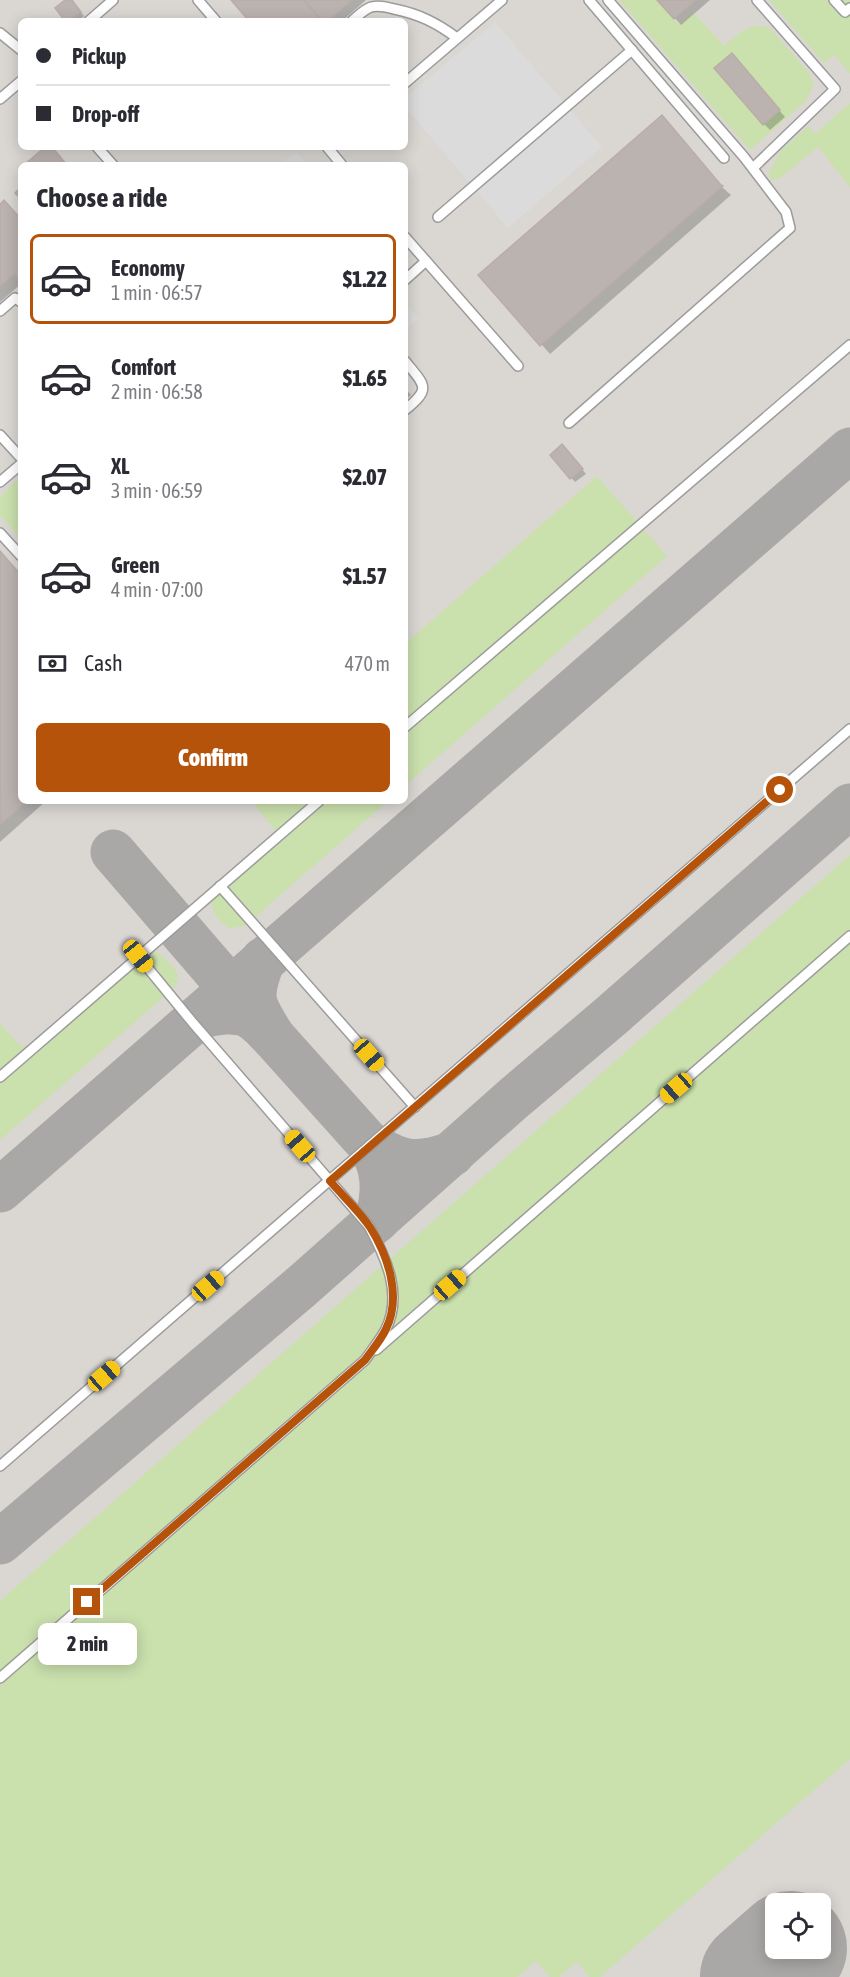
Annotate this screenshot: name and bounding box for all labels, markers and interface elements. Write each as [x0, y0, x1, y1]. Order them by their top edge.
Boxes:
text: Pickup [72, 43, 127, 69]
text: Drop-off [72, 101, 139, 127]
text: Choose a ride [36, 182, 168, 213]
icon: car [39, 252, 93, 306]
text: Economy [111, 255, 185, 281]
text: $1.22 [343, 266, 387, 292]
text: 1 min · 06:57 [111, 281, 203, 304]
icon: car [39, 351, 93, 405]
text: Comfort [111, 354, 176, 380]
text: $1.65 [343, 365, 387, 391]
text: 2 min · 06:58 [111, 380, 203, 403]
icon: car [39, 450, 93, 504]
text: XL [111, 453, 129, 479]
text: $2.07 [343, 464, 387, 490]
text: 3 min · 06:59 [111, 479, 203, 502]
icon: car [39, 549, 93, 603]
text: Green [111, 552, 160, 578]
text: $1.57 [343, 563, 387, 589]
text: 4 min · 07:00 [111, 578, 203, 601]
icon: cash [36, 647, 69, 680]
text: Cash [84, 650, 123, 676]
text: 470 m [345, 652, 390, 675]
button: Confirm [36, 723, 390, 792]
route start [766, 776, 793, 803]
car [120, 936, 156, 976]
car [350, 1036, 388, 1074]
car [657, 1069, 695, 1107]
car [281, 1127, 319, 1165]
car [431, 1266, 469, 1304]
car [189, 1267, 227, 1305]
car [85, 1357, 123, 1395]
route end [73, 1588, 100, 1615]
callout: 2 min [38, 1623, 136, 1665]
text: 2 min [67, 1632, 108, 1655]
map controls [765, 1893, 831, 1959]
button: locate [765, 1893, 831, 1959]

